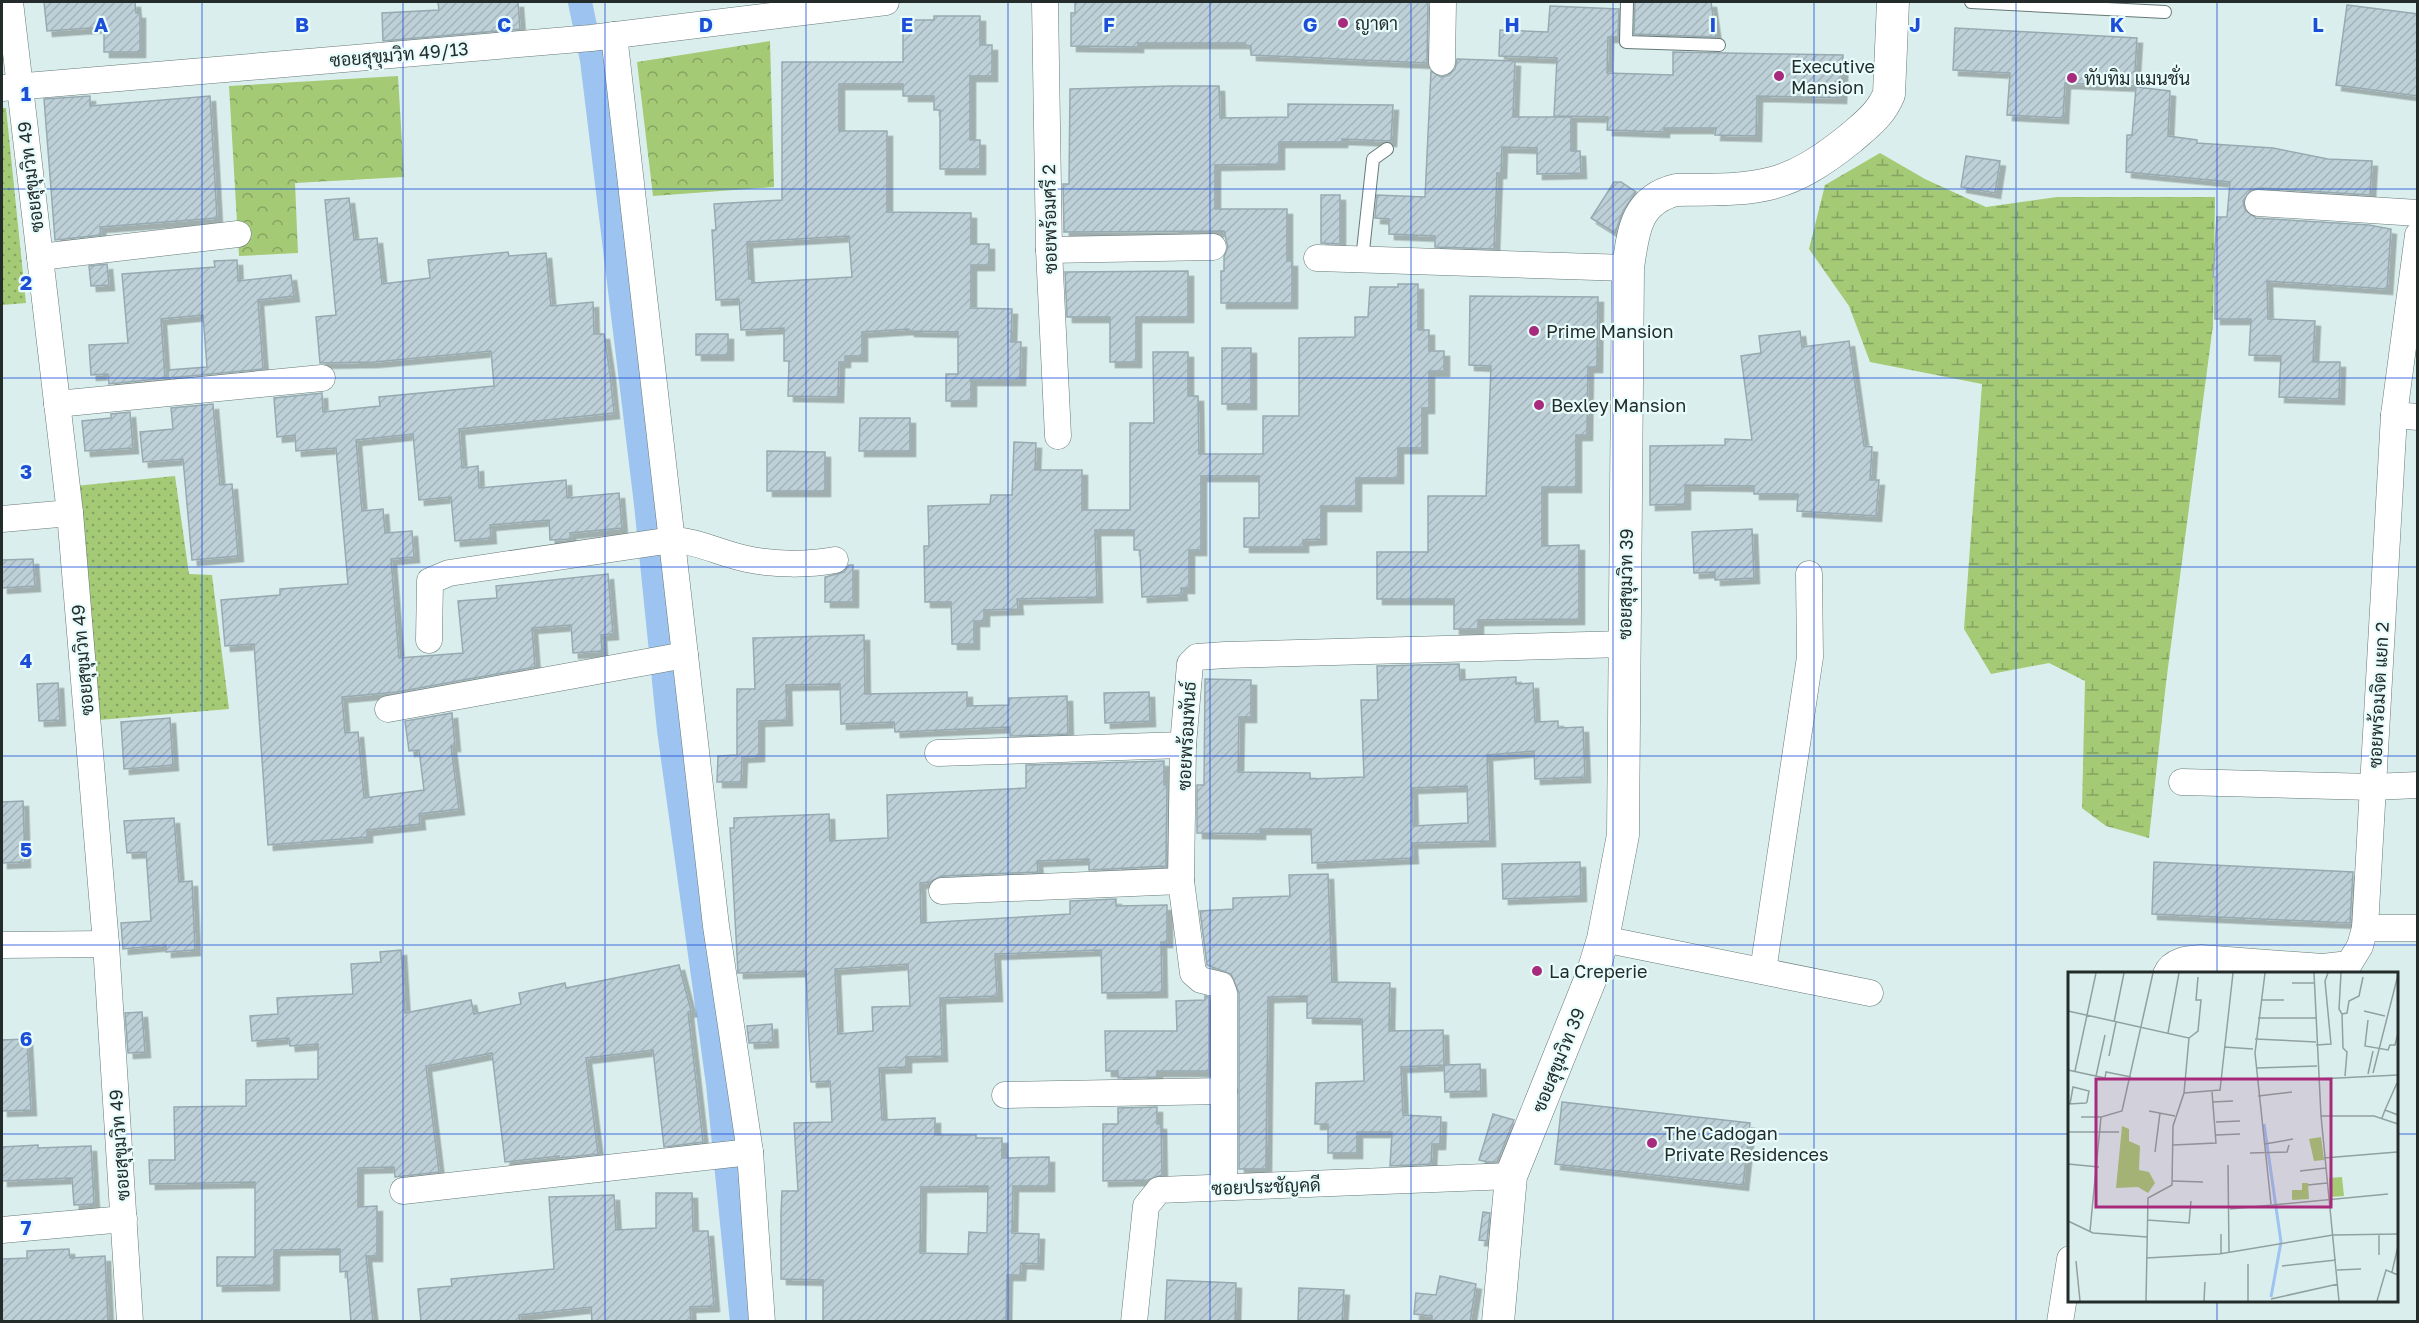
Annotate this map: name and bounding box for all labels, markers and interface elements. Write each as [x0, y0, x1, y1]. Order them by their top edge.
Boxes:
text: A [94, 12, 108, 36]
text: B [295, 12, 309, 36]
text: C [497, 12, 511, 36]
text: D [699, 12, 713, 36]
text: E [901, 12, 913, 36]
text: F [1103, 12, 1115, 36]
text: G [1303, 12, 1317, 36]
place label: ญาดา [1355, 12, 1398, 35]
text: H [1504, 12, 1520, 36]
text: I [1710, 12, 1716, 36]
text: J [1909, 12, 1921, 36]
text: K [2110, 12, 2125, 36]
text: L [2312, 12, 2324, 36]
marker: ญาดา [1336, 16, 1350, 30]
street label: ซอยสุขุมวิท 49/13 [329, 37, 470, 73]
place label: Executive Mansion [1791, 55, 1875, 98]
place label: ทับทิม แมนชั่น [2084, 64, 2190, 89]
marker: Executive Mansion [1772, 69, 1786, 83]
marker: ทับทิม แมนชั่น [2065, 71, 2079, 85]
text: 1 [21, 81, 31, 105]
street label: ซอยสุขุมวิท 49 [12, 120, 50, 234]
street label: ซอยพร้อมศรี 2 [1036, 164, 1061, 274]
text: 2 [20, 270, 32, 294]
place label: Prime Mansion [1546, 320, 1673, 342]
marker: Prime Mansion [1527, 324, 1541, 338]
place label: Bexley Mansion [1551, 394, 1686, 416]
marker: Bexley Mansion [1532, 398, 1546, 412]
text: 3 [20, 459, 32, 483]
street label: ซอยสุขุมวิท 39 [1613, 528, 1639, 640]
street label: ซอยสุขุมวิท 49 [66, 603, 100, 717]
street label: ซอยพร้อมจิต แยก 2 [2363, 621, 2393, 769]
text: 4 [20, 648, 32, 672]
street label: ซอยพร้อมพันธ์ [1171, 680, 1200, 791]
text: 5 [20, 837, 32, 861]
place label: La Creperie [1549, 960, 1647, 982]
marker: La Creperie [1530, 964, 1544, 978]
inset map [2068, 972, 2398, 1302]
street label: ซอยสุขุมวิท 39 [1527, 1004, 1591, 1116]
text: 6 [20, 1026, 32, 1050]
street label: ซอยสุขุมวิท 49 [104, 1088, 136, 1201]
place label: The Cadogan Private Residences [1664, 1122, 1829, 1165]
marker: The Cadogan Private Residences [1645, 1136, 1659, 1150]
street label: ซอยประชัญคดี [1211, 1172, 1321, 1200]
text: 7 [21, 1215, 32, 1239]

